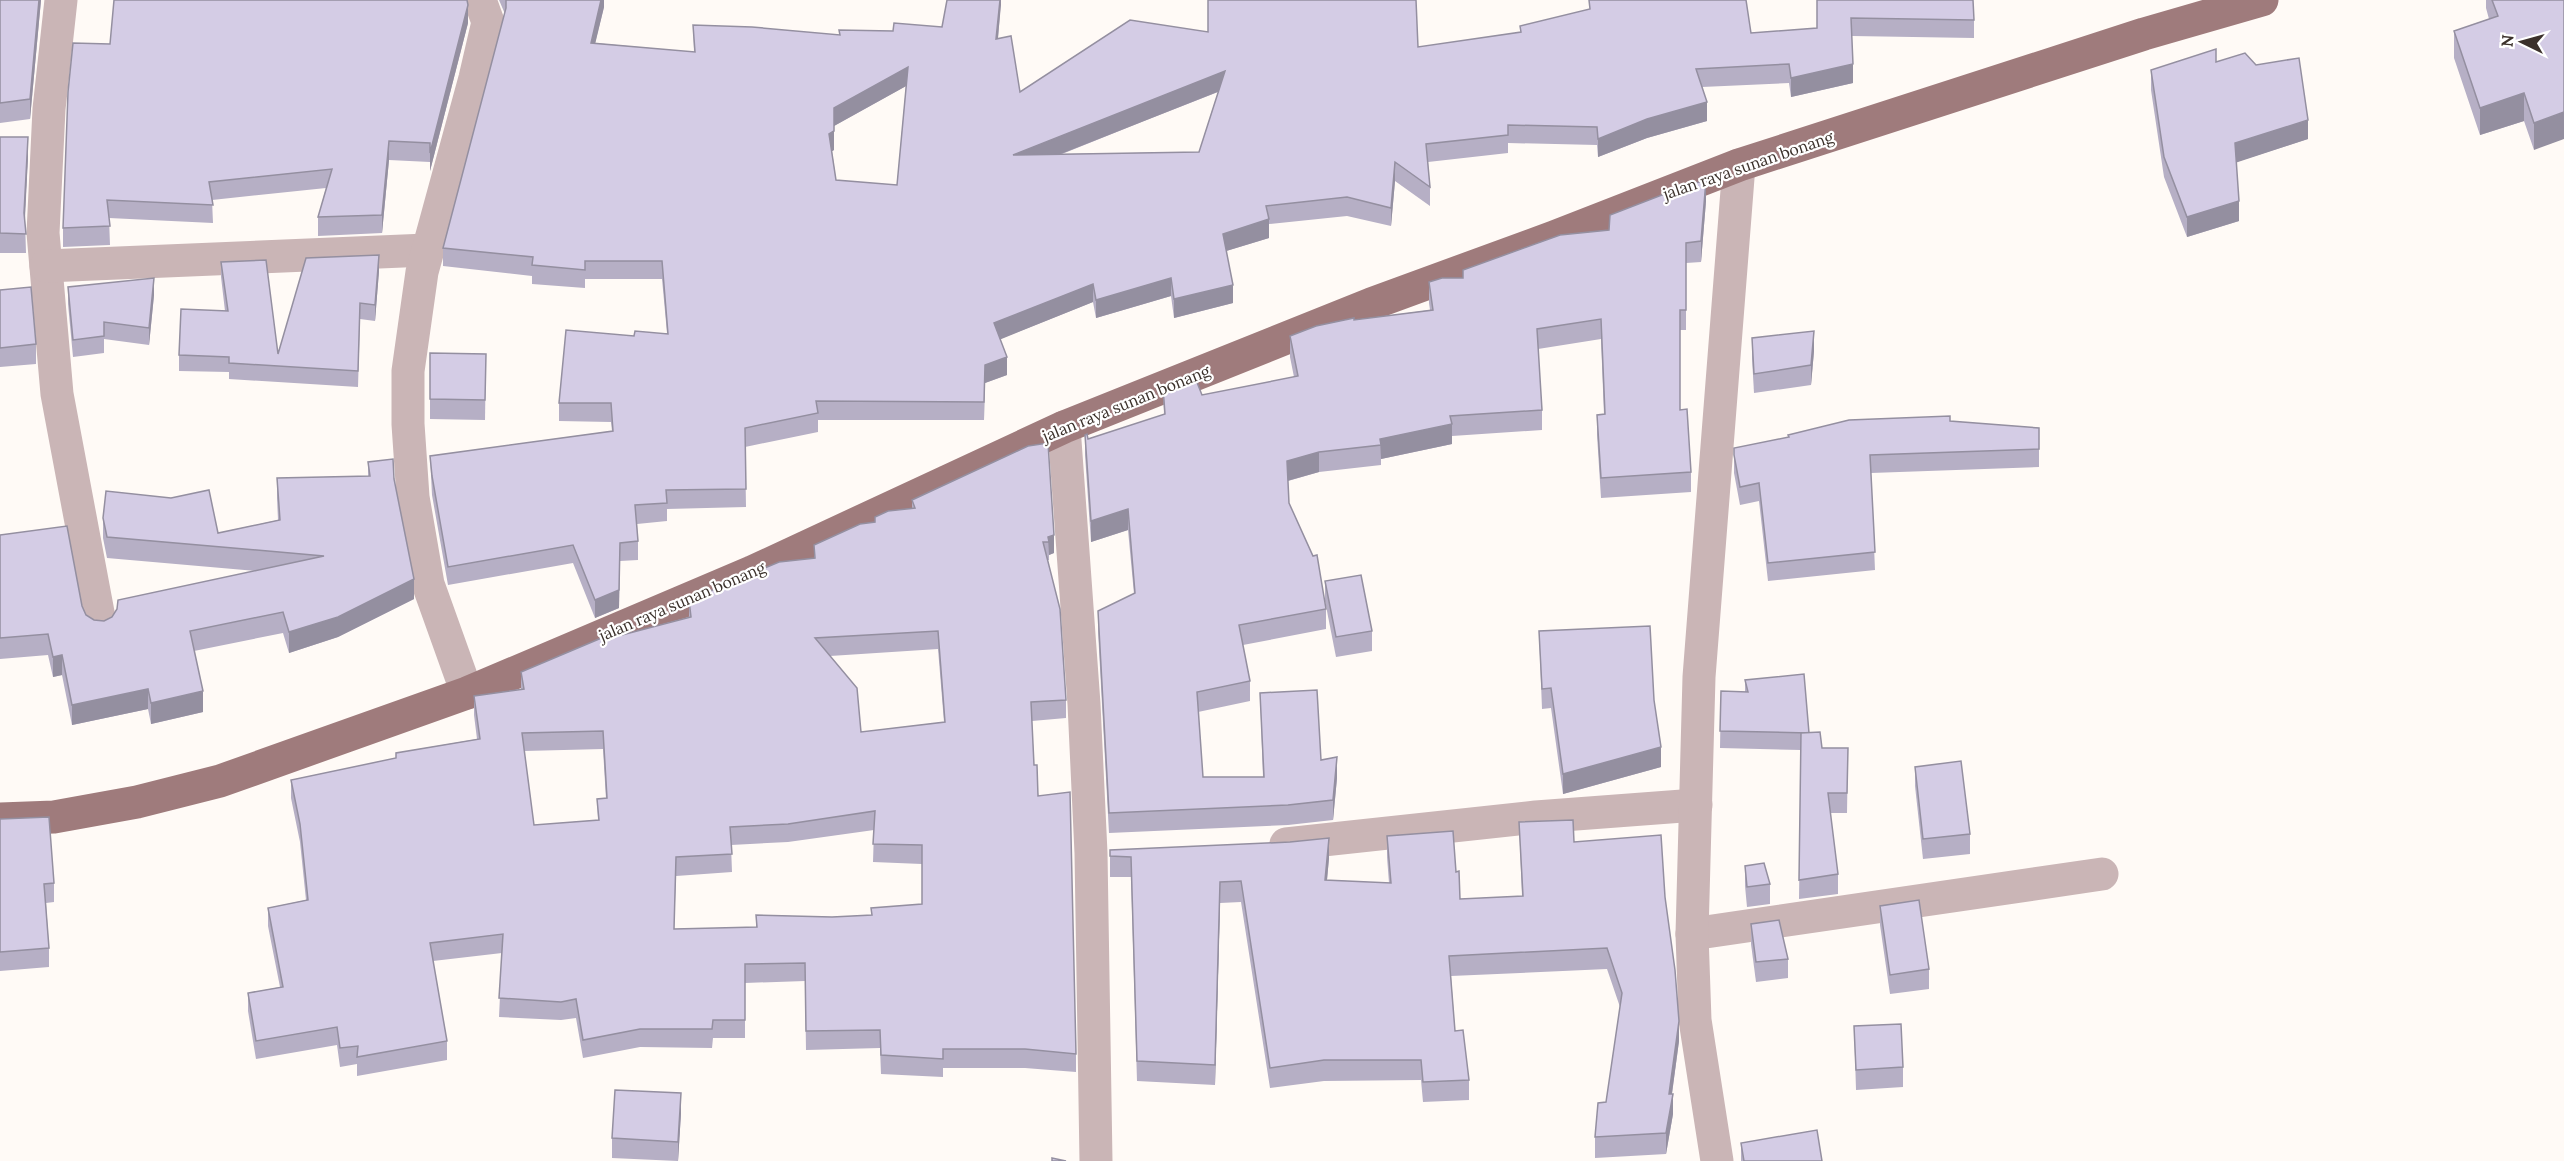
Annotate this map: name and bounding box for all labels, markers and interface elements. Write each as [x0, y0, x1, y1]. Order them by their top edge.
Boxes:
north arrow [2492, 12, 2552, 72]
text: N [2497, 34, 2518, 48]
street label: jalan raya sunan bonang [1658, 126, 1837, 204]
street label: jalan raya sunan bonang [1037, 360, 1214, 447]
street label: jalan raya sunan bonang [594, 556, 769, 646]

